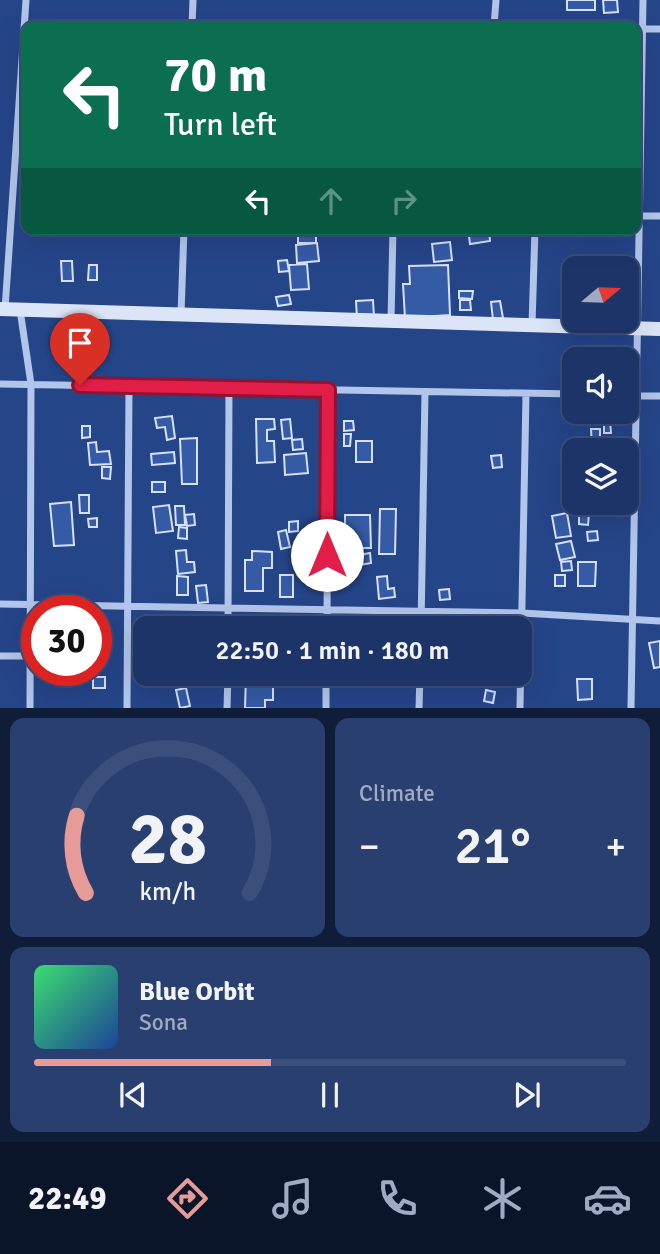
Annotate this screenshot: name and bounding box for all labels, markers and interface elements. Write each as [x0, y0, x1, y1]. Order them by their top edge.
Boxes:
text: 70 m [164, 45, 267, 105]
icon: left [49, 49, 140, 140]
text: Turn left [164, 105, 277, 144]
icon: left [239, 182, 277, 220]
icon: ahead [312, 182, 350, 220]
icon: right [385, 182, 423, 220]
north arrow [562, 256, 639, 332]
map controls [562, 256, 639, 515]
pin [50, 313, 110, 385]
icon: arrive [61, 324, 99, 362]
button: sound [562, 347, 639, 424]
button: layers [562, 438, 639, 515]
position arrow [290, 518, 364, 592]
speed limit sign: 30 [21, 595, 112, 686]
text: 22:50 · 1 min · 180 m [216, 635, 449, 667]
text: Climate [359, 779, 435, 808]
text: 28 [128, 796, 207, 885]
text: 21° [454, 814, 531, 878]
text: − [359, 823, 380, 870]
text: + [605, 823, 626, 870]
text: km/h [139, 876, 196, 907]
text: Blue Orbit [139, 976, 255, 1008]
text: Sona [139, 1008, 188, 1037]
icon: previous [114, 1076, 152, 1114]
icon: pause [311, 1076, 349, 1114]
icon: next [508, 1076, 546, 1114]
icon: directions [163, 1174, 212, 1223]
icon: music [268, 1174, 317, 1223]
icon: phone [373, 1174, 422, 1223]
icon: climate [478, 1174, 527, 1223]
icon: car [583, 1174, 632, 1223]
text: 22:49 [28, 1179, 107, 1218]

